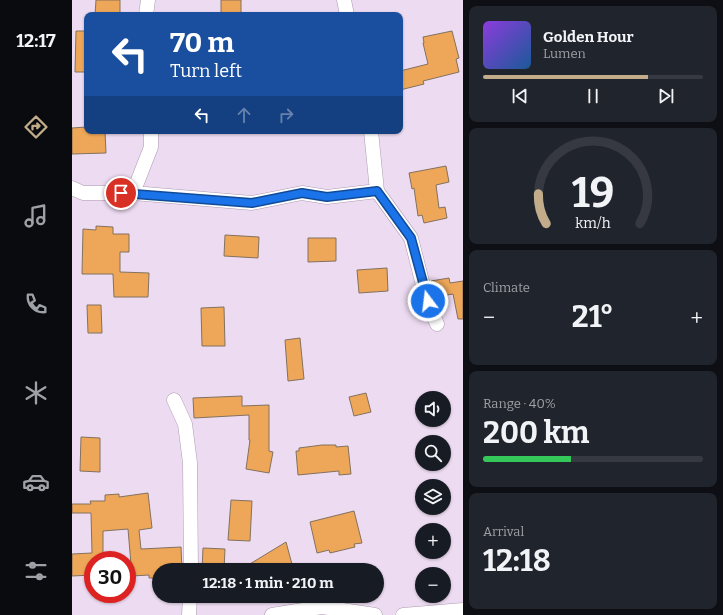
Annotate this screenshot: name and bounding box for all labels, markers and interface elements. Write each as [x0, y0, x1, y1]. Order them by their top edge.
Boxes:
text: 70 m [170, 26, 234, 59]
icon: left [104, 28, 156, 80]
text: Golden Hour [543, 28, 634, 46]
text: 12:17 [16, 30, 56, 52]
text: Lumen [543, 46, 586, 61]
text: Turn left [170, 60, 242, 82]
icon: previous [509, 85, 531, 107]
icon: pause [582, 85, 604, 107]
icon: next [655, 85, 677, 107]
icon: left [191, 104, 213, 126]
icon: ahead [233, 104, 255, 126]
icon: right [275, 104, 297, 126]
icon: directions [22, 113, 50, 141]
text: 19 [572, 167, 614, 217]
pin [104, 176, 138, 210]
icon: arrive [110, 182, 132, 204]
icon: music [22, 202, 50, 230]
text: km/h [575, 214, 611, 231]
position arrow [407, 280, 449, 322]
text: Climate [483, 280, 530, 295]
icon: phone [22, 290, 50, 318]
text: 21° [572, 299, 614, 335]
text: − [483, 304, 495, 331]
text: + [690, 304, 703, 331]
icon: climate [22, 379, 50, 407]
map controls [415, 391, 451, 603]
button: sound [415, 391, 451, 427]
text: Range · 40% [483, 396, 556, 411]
text: 200 km [483, 415, 589, 451]
button: search [415, 435, 451, 471]
icon: car [22, 468, 50, 496]
button: layers [415, 479, 451, 515]
button: + [415, 523, 451, 559]
text: Arrival [483, 524, 524, 539]
text: 12:18 [483, 543, 551, 579]
speed limit sign: 30 [84, 551, 136, 603]
icon: filters [22, 557, 50, 585]
button: − [415, 567, 451, 603]
text: 12:18 · 1 min · 210 m [202, 574, 334, 592]

